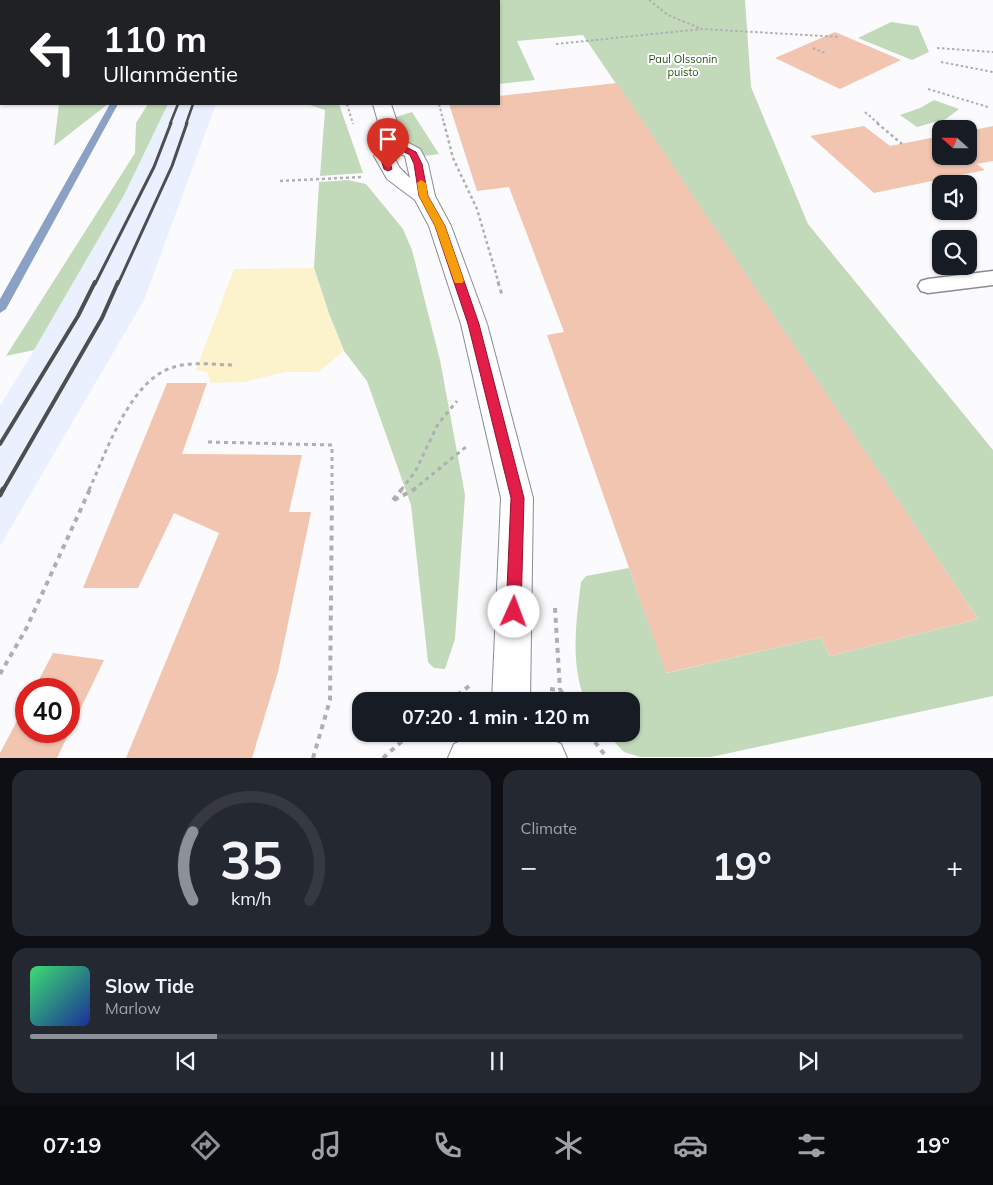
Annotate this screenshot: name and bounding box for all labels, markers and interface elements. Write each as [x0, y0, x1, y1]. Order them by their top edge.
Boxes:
text: 110 m [103, 17, 207, 61]
icon: left [20, 20, 85, 85]
park label: Paul Olssonin puisto [648, 52, 718, 79]
text: Ullanmäentie [103, 60, 238, 88]
pin [367, 118, 409, 169]
north arrow [932, 120, 978, 165]
map controls [932, 120, 977, 275]
icon: arrive [374, 125, 402, 153]
button: sound [932, 175, 977, 220]
button: search [932, 230, 977, 275]
position arrow [487, 585, 539, 637]
speed limit sign: 40 [15, 678, 80, 743]
text: 07:20 · 1 min · 120 m [402, 705, 590, 729]
text: Climate [521, 818, 577, 838]
text: 35 [220, 827, 282, 892]
text: 19° [712, 842, 772, 890]
text: − [521, 849, 537, 884]
text: + [946, 849, 963, 884]
text: km/h [231, 887, 271, 909]
text: Slow Tide [105, 974, 194, 998]
text: Marlow [105, 998, 161, 1018]
icon: previous [172, 1047, 200, 1075]
icon: pause [483, 1047, 511, 1075]
icon: next [794, 1047, 822, 1075]
icon: directions [188, 1128, 223, 1163]
icon: music [309, 1128, 344, 1163]
icon: phone [430, 1128, 465, 1163]
icon: climate [551, 1128, 586, 1163]
icon: car [673, 1128, 708, 1163]
icon: filters [794, 1128, 829, 1163]
text: 07:19 [43, 1131, 101, 1159]
text: 19° [915, 1131, 950, 1159]

